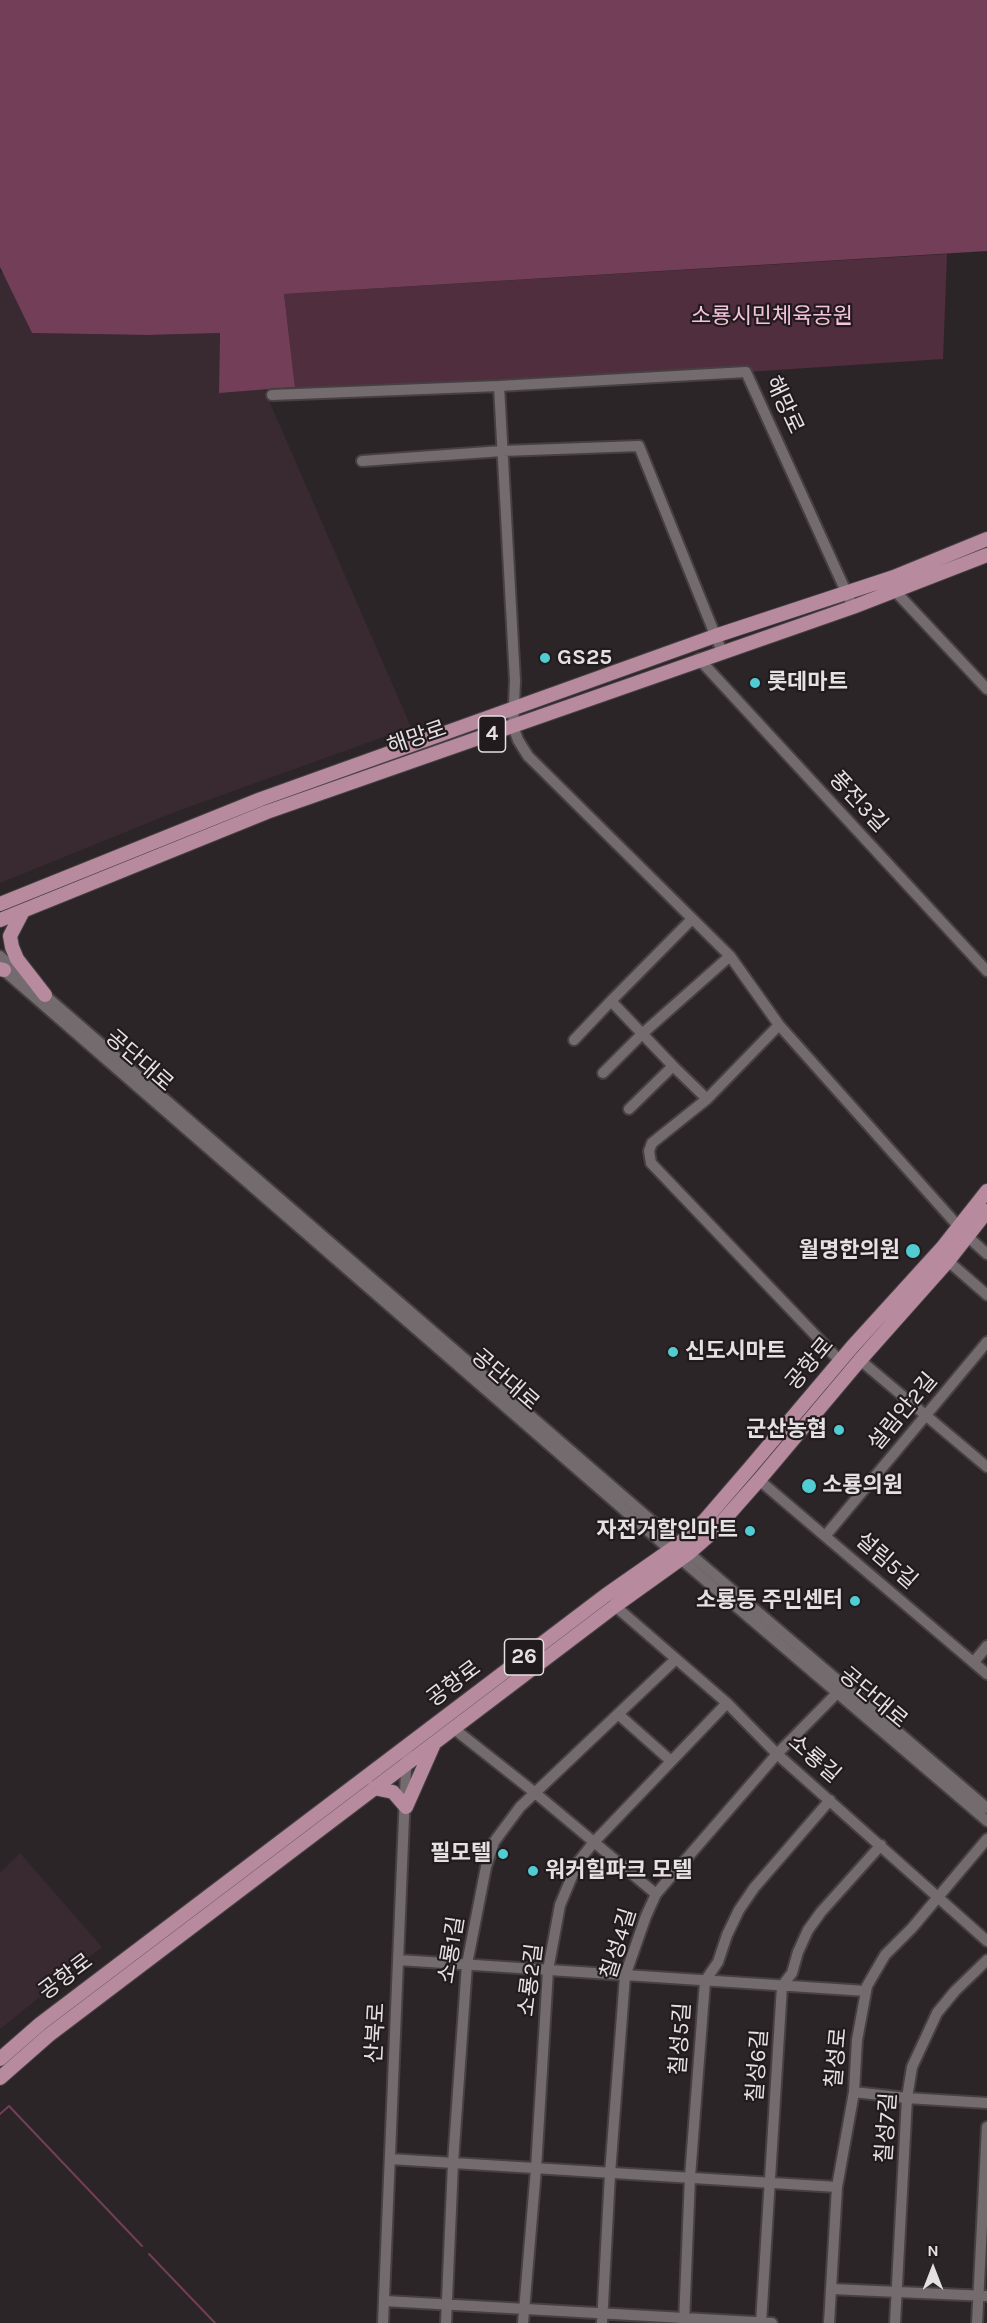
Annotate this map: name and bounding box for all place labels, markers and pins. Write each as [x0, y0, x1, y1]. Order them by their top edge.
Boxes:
place label: GS25 [557, 645, 612, 671]
marker: GS25 [538, 651, 552, 665]
place label: 롯데마트 [767, 670, 848, 696]
marker: 롯데마트 [748, 676, 762, 690]
place label: 월명한의원 [799, 1238, 900, 1264]
marker: 월명한의원 [904, 1242, 922, 1260]
place label: 신도시마트 [685, 1339, 786, 1365]
marker: 신도시마트 [666, 1345, 680, 1359]
place label: 군산농협 [746, 1417, 827, 1443]
marker: 군산농협 [832, 1423, 846, 1437]
place label: 소룡의원 [822, 1473, 903, 1499]
marker: 소룡의원 [800, 1477, 818, 1495]
place label: 자전거할인마트 [596, 1518, 738, 1544]
marker: 자전거할인마트 [743, 1524, 757, 1538]
place label: 소룡동 주민센터 [696, 1588, 843, 1614]
marker: 소룡동 주민센터 [848, 1594, 862, 1608]
place label: 필모텔 [430, 1841, 491, 1867]
marker: 필모텔 [496, 1847, 510, 1861]
place label: 워커힐파크 모텔 [545, 1858, 692, 1884]
marker: 워커힐파크 모텔 [526, 1864, 540, 1878]

